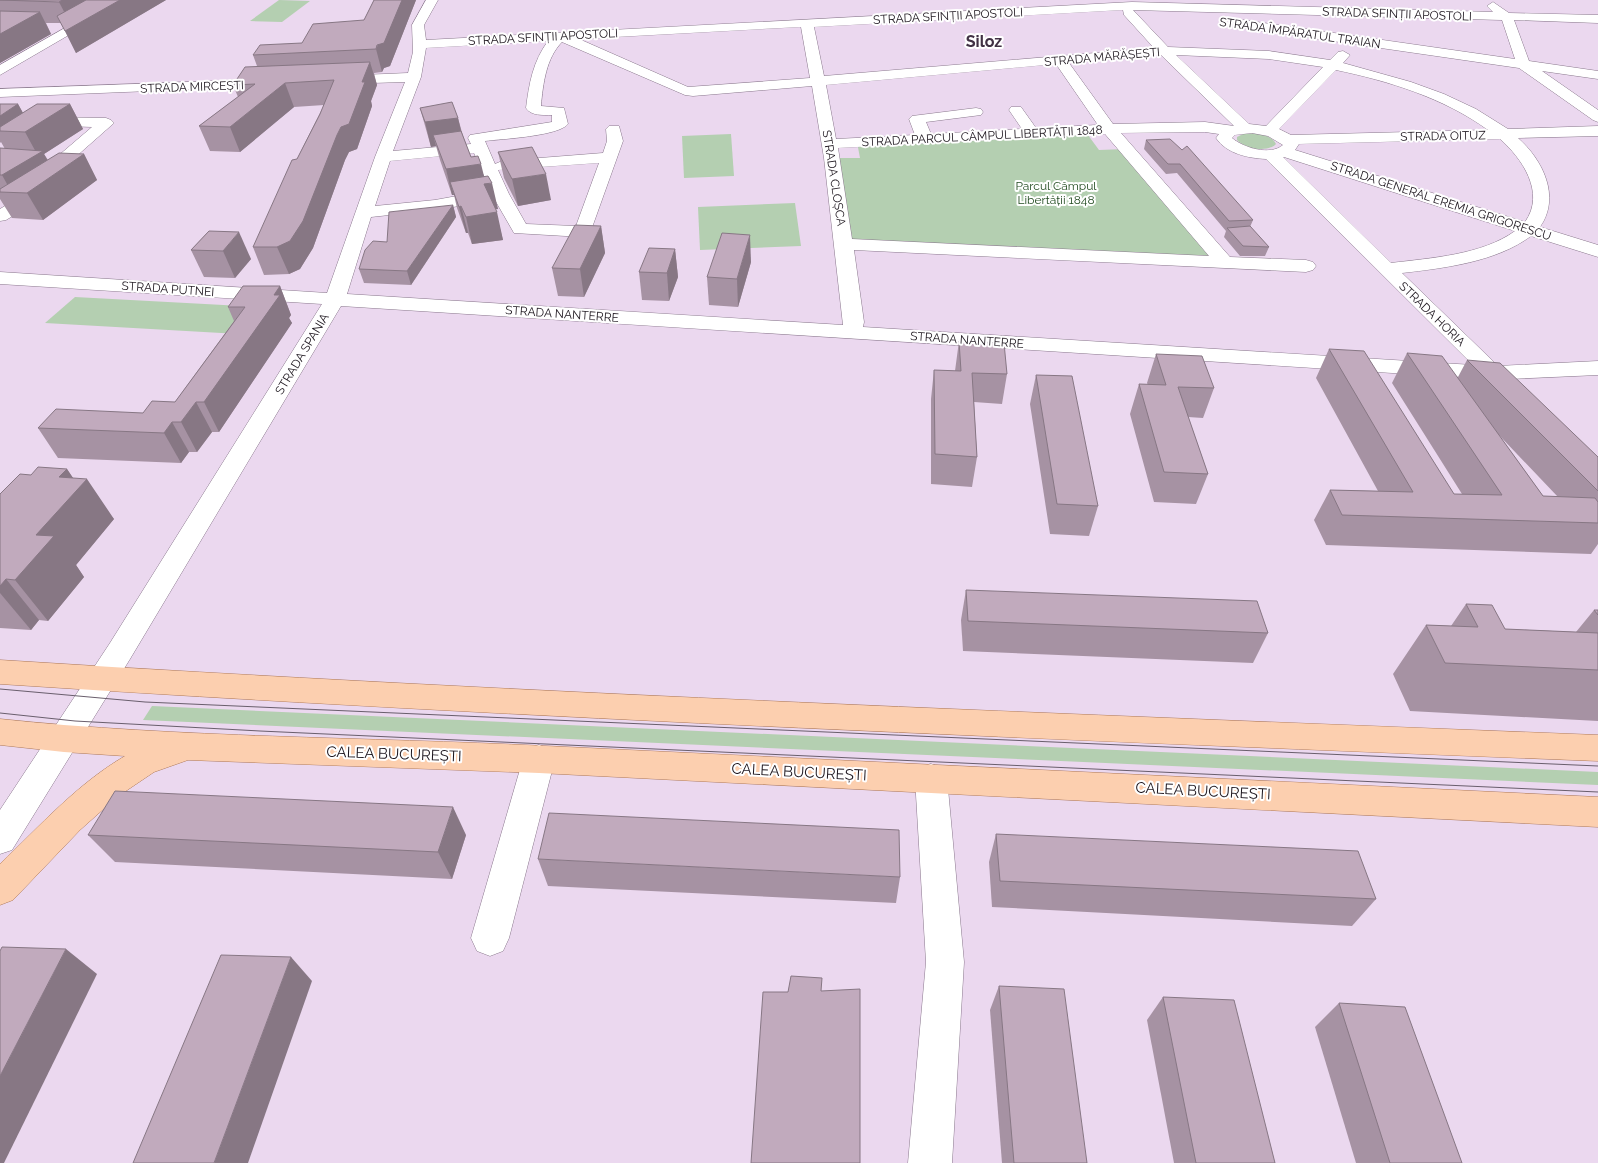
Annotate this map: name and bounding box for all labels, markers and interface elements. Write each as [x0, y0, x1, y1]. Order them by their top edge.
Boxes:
street label: STRADA SFINȚII APOSTOLI [1322, 4, 1472, 24]
street label: STRADA SFINȚII APOSTOLI [873, 5, 1023, 27]
street label: STRADA ÎMPĂRATUL TRAIAN [1219, 15, 1381, 51]
street label: STRADA SFINȚII APOSTOLI [468, 26, 618, 48]
district label: Siloz [966, 32, 1002, 51]
street label: STRADA MĂRĂȘEȘTI [1044, 45, 1160, 69]
street label: STRADA MIRCEȘTI [140, 78, 244, 96]
street label: STRADA PARCUL CÂMPUL LIBERTĂȚII 1848 [861, 123, 1103, 149]
street label: STRADA OITUZ [1400, 128, 1486, 144]
street label: STRADA CLOȘCA [820, 129, 848, 227]
street label: STRADA GENERAL EREMIA GRIGORESCU [1329, 159, 1553, 243]
park label: Parcul Câmpul Libertății 1848 [1015, 179, 1097, 207]
street label: STRADA PUTNEI [121, 279, 215, 299]
street label: STRADA HORIA [1396, 279, 1468, 349]
street label: STRADA NANTERRE [505, 303, 619, 325]
street label: STRADA SPANIA [272, 311, 332, 397]
street label: STRADA NANTERRE [910, 329, 1024, 351]
street label: CALEA BUCUREȘTI [326, 743, 462, 765]
street label: CALEA BUCUREȘTI [731, 759, 867, 785]
street label: CALEA BUCUREȘTI [1135, 778, 1271, 804]

